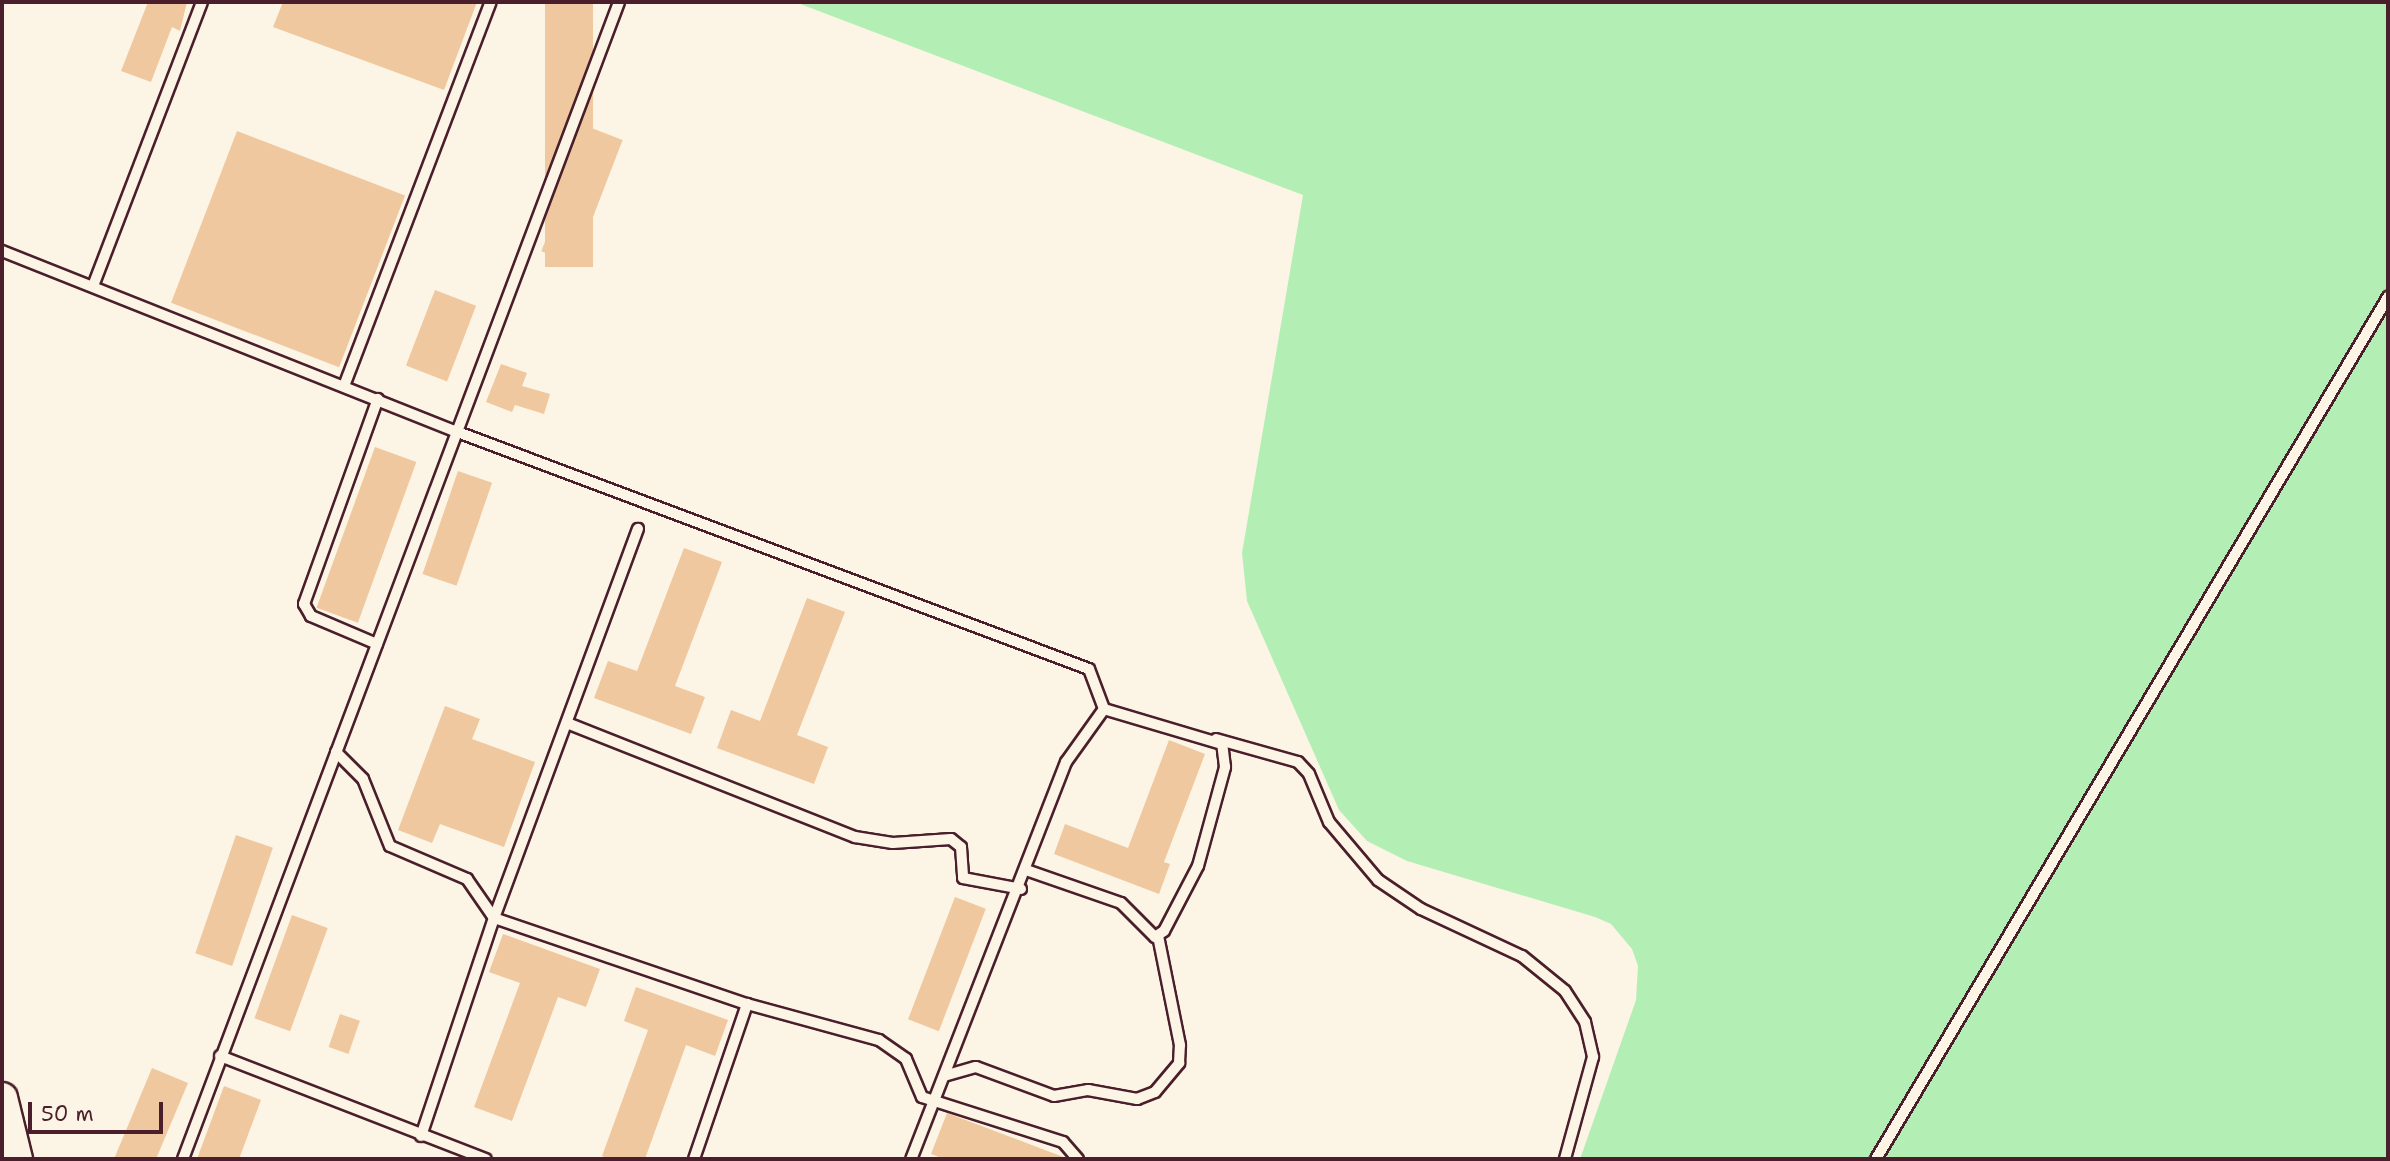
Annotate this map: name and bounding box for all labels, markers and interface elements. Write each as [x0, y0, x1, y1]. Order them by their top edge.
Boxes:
scale bar [32, 1088, 166, 1132]
text: 50 m [41, 1100, 94, 1128]

